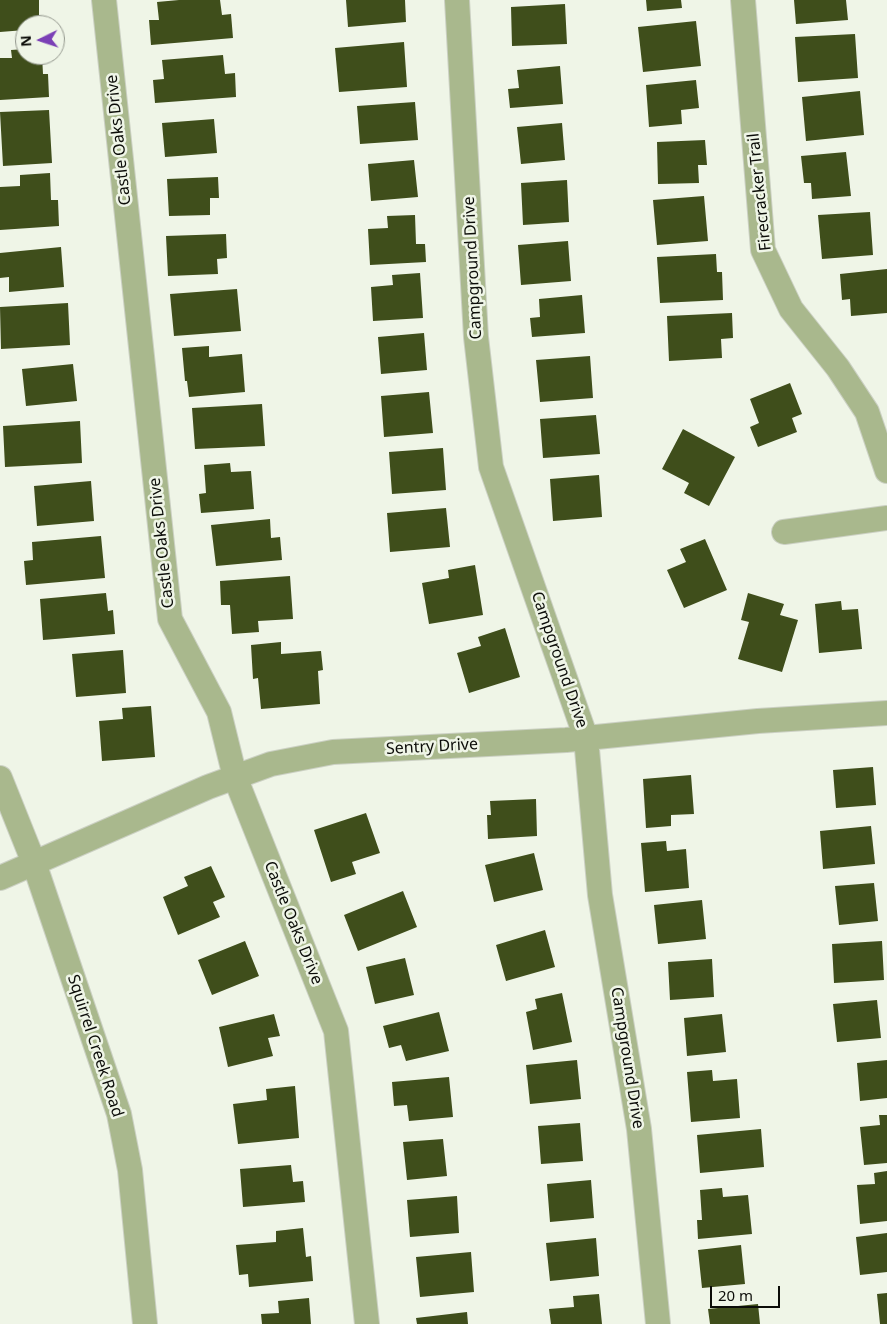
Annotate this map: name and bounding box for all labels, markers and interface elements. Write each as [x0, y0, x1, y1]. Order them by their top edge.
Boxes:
north arrow [15, 15, 65, 65]
text: N [16, 35, 35, 47]
street label: Castle Oaks Drive [103, 74, 135, 206]
street label: Firecracker Trail [744, 132, 776, 252]
street label: Campground Drive [460, 196, 486, 340]
street label: Castle Oaks Drive [146, 477, 178, 609]
street label: Campground Drive [527, 589, 591, 731]
street label: Sentry Drive [386, 735, 478, 759]
street label: Castle Oaks Drive [260, 859, 326, 987]
street label: Squirrel Creek Road [63, 972, 127, 1120]
street label: Campground Drive [606, 986, 648, 1130]
scale bar [712, 1276, 782, 1308]
text: 20 m [718, 1285, 753, 1305]

